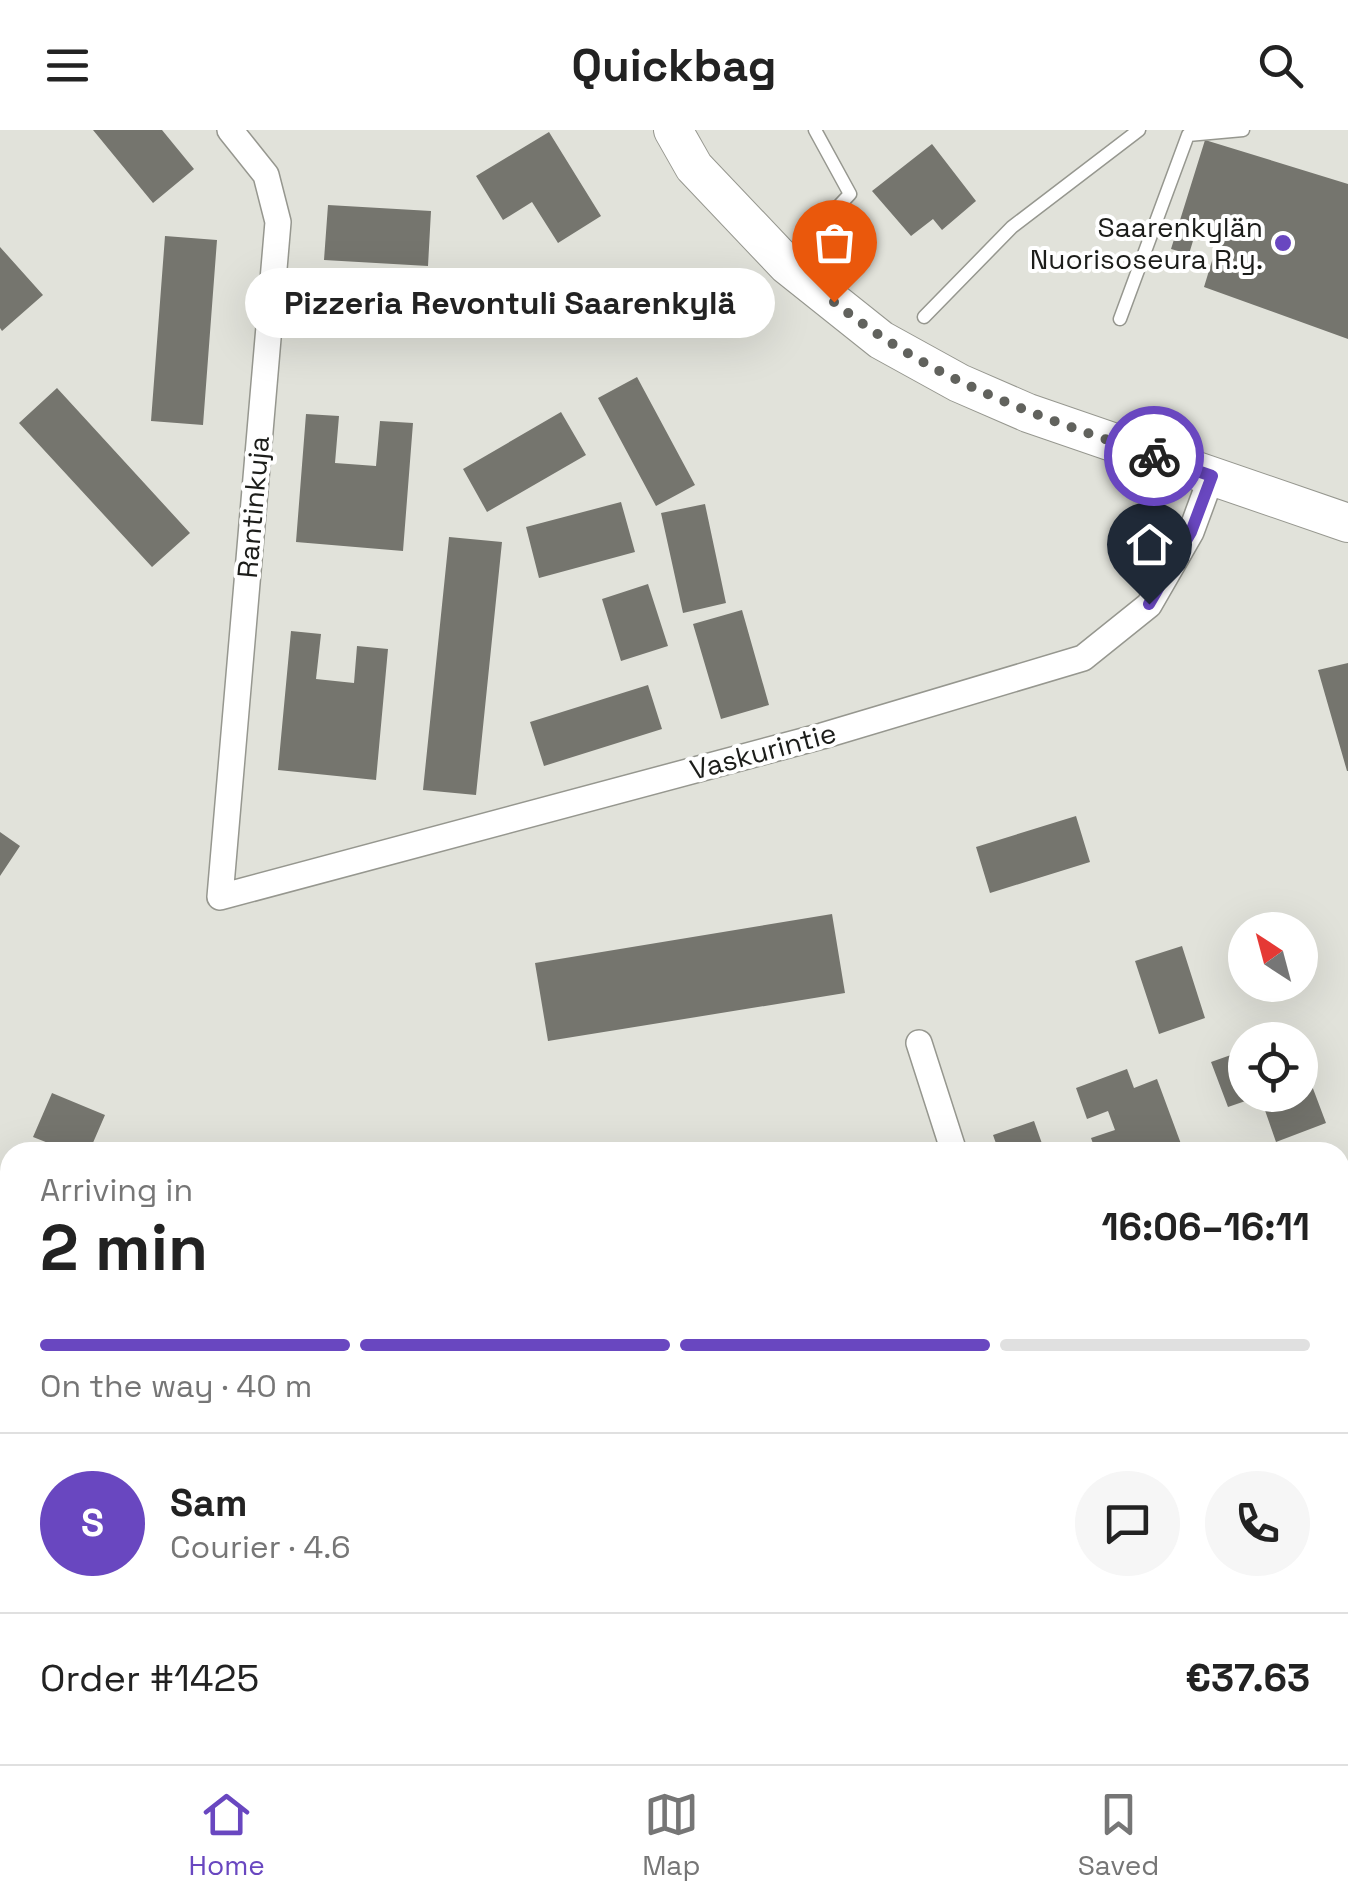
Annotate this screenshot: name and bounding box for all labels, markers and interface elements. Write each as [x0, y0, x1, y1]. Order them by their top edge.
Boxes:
text: Quickbag [572, 37, 776, 94]
icon: menu [40, 38, 95, 93]
icon: search [1253, 38, 1308, 93]
pin [792, 200, 877, 303]
place label: Saarenkylän Nuorisoseura R.y. [1030, 209, 1263, 277]
icon: bag [807, 215, 862, 270]
marker: Saarenkylän Nuorisoseura R.y. [1272, 232, 1294, 254]
callout: Pizzeria Revontuli Saarenkylä [244, 267, 774, 337]
text: Pizzeria Revontuli Saarenkylä [284, 283, 736, 323]
courier [1104, 406, 1204, 506]
icon: bike [1127, 429, 1182, 484]
street label: Rantinkuja [229, 434, 277, 580]
pin [1107, 502, 1192, 605]
icon: home [1122, 517, 1177, 572]
street label: Vaskurintie [686, 714, 840, 788]
north arrow [1228, 912, 1318, 1002]
map controls [1228, 912, 1318, 1112]
button: locate [1228, 1022, 1318, 1112]
text: Arriving in [40, 1170, 193, 1210]
text: 16:06–16:11 [1101, 1203, 1310, 1251]
text: 2 min [40, 1206, 208, 1289]
text: On the way · 40 m [40, 1366, 312, 1406]
button: chat [1075, 1471, 1180, 1576]
button: phone [1205, 1471, 1310, 1576]
text: Sam [170, 1479, 247, 1527]
text: S [81, 1499, 104, 1547]
text: Courier · 4.6 [170, 1527, 351, 1567]
text: Order #1425 [40, 1654, 259, 1702]
text: €37.63 [1185, 1654, 1310, 1702]
tab: Home [189, 1787, 265, 1883]
tab: Map [642, 1787, 701, 1883]
tab: Saved [1078, 1787, 1159, 1883]

